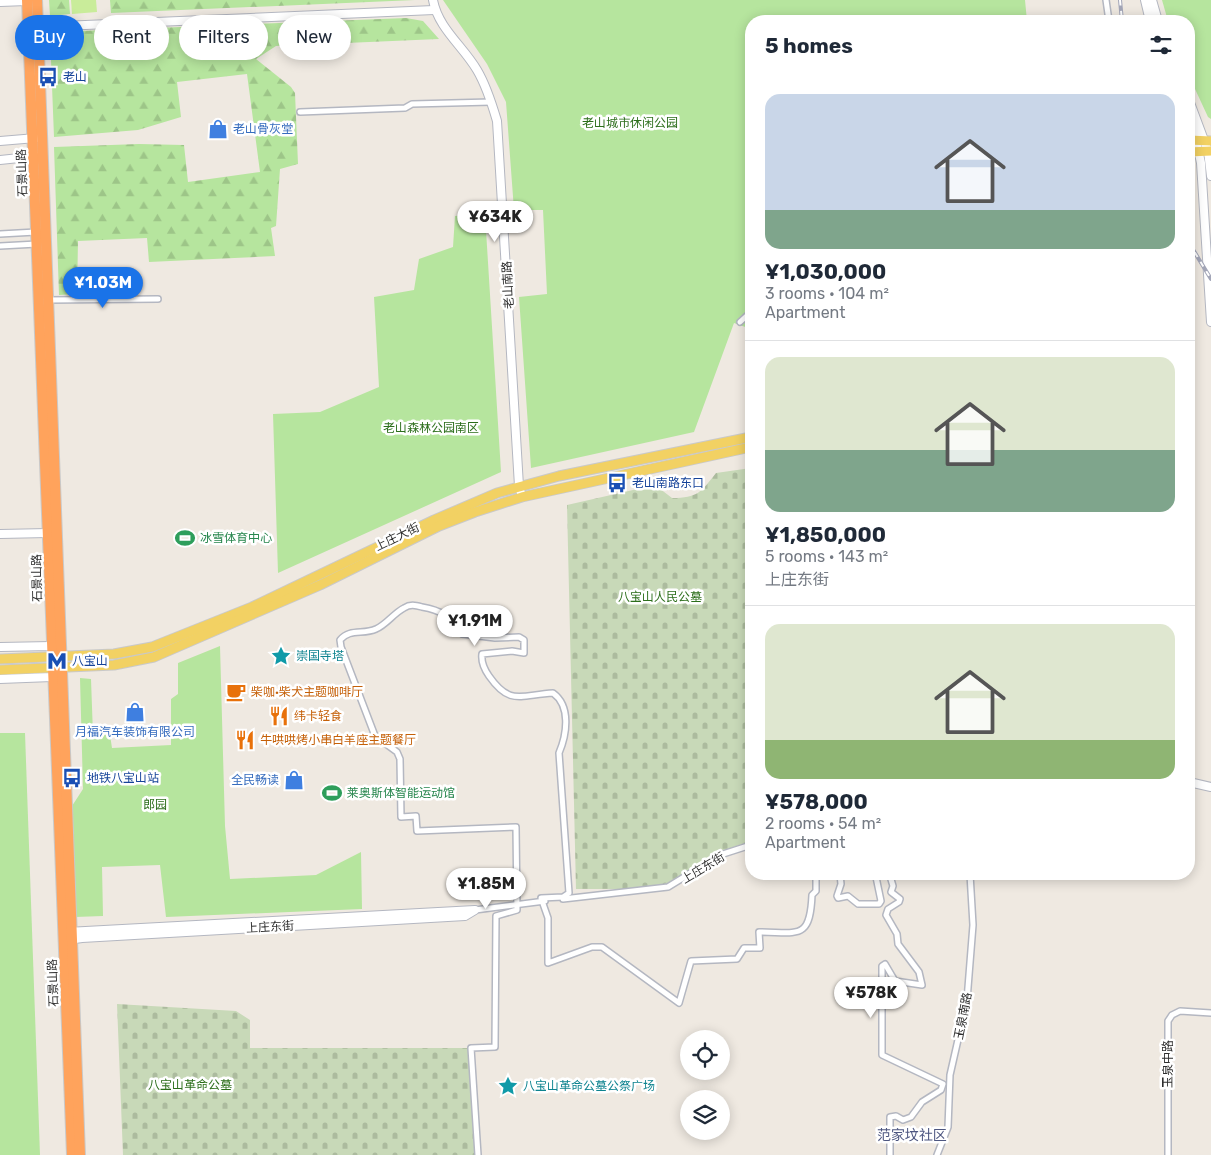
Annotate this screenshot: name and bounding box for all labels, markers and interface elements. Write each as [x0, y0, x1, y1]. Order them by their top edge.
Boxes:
chip: Buy [15, 15, 84, 60]
chip: Rent [94, 15, 169, 60]
chip: Filters [179, 15, 268, 60]
chip: New [278, 15, 351, 60]
icon: filters [1147, 31, 1175, 59]
text: 5 homes [765, 33, 853, 58]
bus stop icon: 老山 [37, 66, 59, 88]
place label: 老山 [63, 70, 87, 84]
park label: 老山城市休闲公园 [582, 116, 678, 130]
shop icon: 老山骨灰堂 [207, 118, 229, 140]
place label: 老山骨灰堂 [233, 122, 293, 136]
icon: home [925, 126, 1015, 216]
street label: 石景山路 [14, 149, 30, 197]
pin: ¥634K [460, 200, 530, 243]
text: ¥634K [468, 207, 522, 226]
text: ¥1,030,000 [765, 259, 886, 284]
street label: 老山南路 [500, 261, 516, 309]
pin: ¥1.03M [62, 266, 144, 309]
text: ¥1.03M [74, 273, 132, 292]
text: 3 rooms · 104 m² [765, 284, 889, 303]
text: Apartment [765, 303, 845, 322]
icon: home [925, 389, 1015, 479]
park label: 老山森林公园南区 [383, 421, 479, 435]
bus stop icon: 老山南路东口 [606, 472, 628, 494]
place label: 老山南路东口 [632, 476, 704, 490]
street label: 上庄大街 [372, 520, 422, 554]
text: ¥1,850,000 [765, 522, 886, 547]
sports icon: 冰雪体育中心 [174, 527, 196, 549]
place label: 冰雪体育中心 [200, 531, 272, 545]
text: 5 rooms · 143 m² [765, 547, 888, 566]
street label: 石景山路 [30, 554, 44, 602]
text: 上庄东街 [765, 570, 829, 589]
park label: 八宝山人民公墓 [618, 590, 702, 604]
pin: ¥1.91M [434, 604, 516, 647]
text: ¥1.91M [448, 611, 502, 630]
place icon: 崇国寺塔 [270, 645, 292, 667]
place label: 崇国寺塔 [296, 649, 344, 663]
metro station icon: 八宝山 [46, 650, 68, 672]
place label: 八宝山 [72, 654, 108, 668]
icon: home [925, 657, 1015, 747]
cafe icon: 柴咖·柴犬主题咖啡厅 [225, 681, 247, 703]
place label: 柴咖·柴犬主题咖啡厅 [251, 685, 363, 699]
shop icon: 月福汽车装饰有限公司 [124, 701, 146, 723]
restaurant icon: 纬卡轻食 [268, 705, 290, 727]
place label: 纬卡轻食 [294, 709, 342, 723]
place label: 月福汽车装饰有限公司 [75, 725, 195, 739]
restaurant icon: 牛哄哄烤小串白羊座主题餐厅 [234, 729, 256, 751]
place label: 牛哄哄烤小串白羊座主题餐厅 [260, 733, 416, 747]
bus stop icon: 地铁八宝山站 [61, 767, 83, 789]
shop icon: 全民畅读 [283, 769, 305, 791]
place label: 地铁八宝山站 [87, 771, 159, 785]
place label: 全民畅读 [231, 773, 279, 787]
sports icon: 莱奥斯体智能运动馆 [321, 782, 343, 804]
place label: 莱奥斯体智能运动馆 [347, 786, 455, 800]
text: ¥578,000 [765, 789, 868, 814]
park label: 郎园 [143, 798, 167, 812]
text: 2 rooms · 54 m² [765, 814, 881, 833]
text: Apartment [765, 833, 845, 852]
street label: 上庄东街 [679, 850, 727, 886]
pin: ¥1.85M [445, 868, 527, 910]
text: ¥1.85M [457, 874, 515, 893]
street label: 上庄东街 [246, 919, 294, 935]
street label: 石景山路 [45, 959, 61, 1007]
pin: ¥578K [836, 976, 906, 1019]
text: ¥578K [845, 983, 897, 1002]
street label: 玉泉南路 [952, 991, 974, 1041]
map controls [680, 1030, 730, 1140]
button: locate [680, 1030, 730, 1080]
street label: 玉泉中路 [1161, 1040, 1175, 1088]
place icon: 八宝山革命公墓公祭广场 [497, 1075, 519, 1097]
park label: 八宝山革命公墓 [148, 1078, 232, 1092]
place label: 八宝山革命公墓公祭广场 [523, 1079, 655, 1093]
button: layers [680, 1090, 730, 1140]
district label: 范家坟社区 [877, 1127, 947, 1144]

